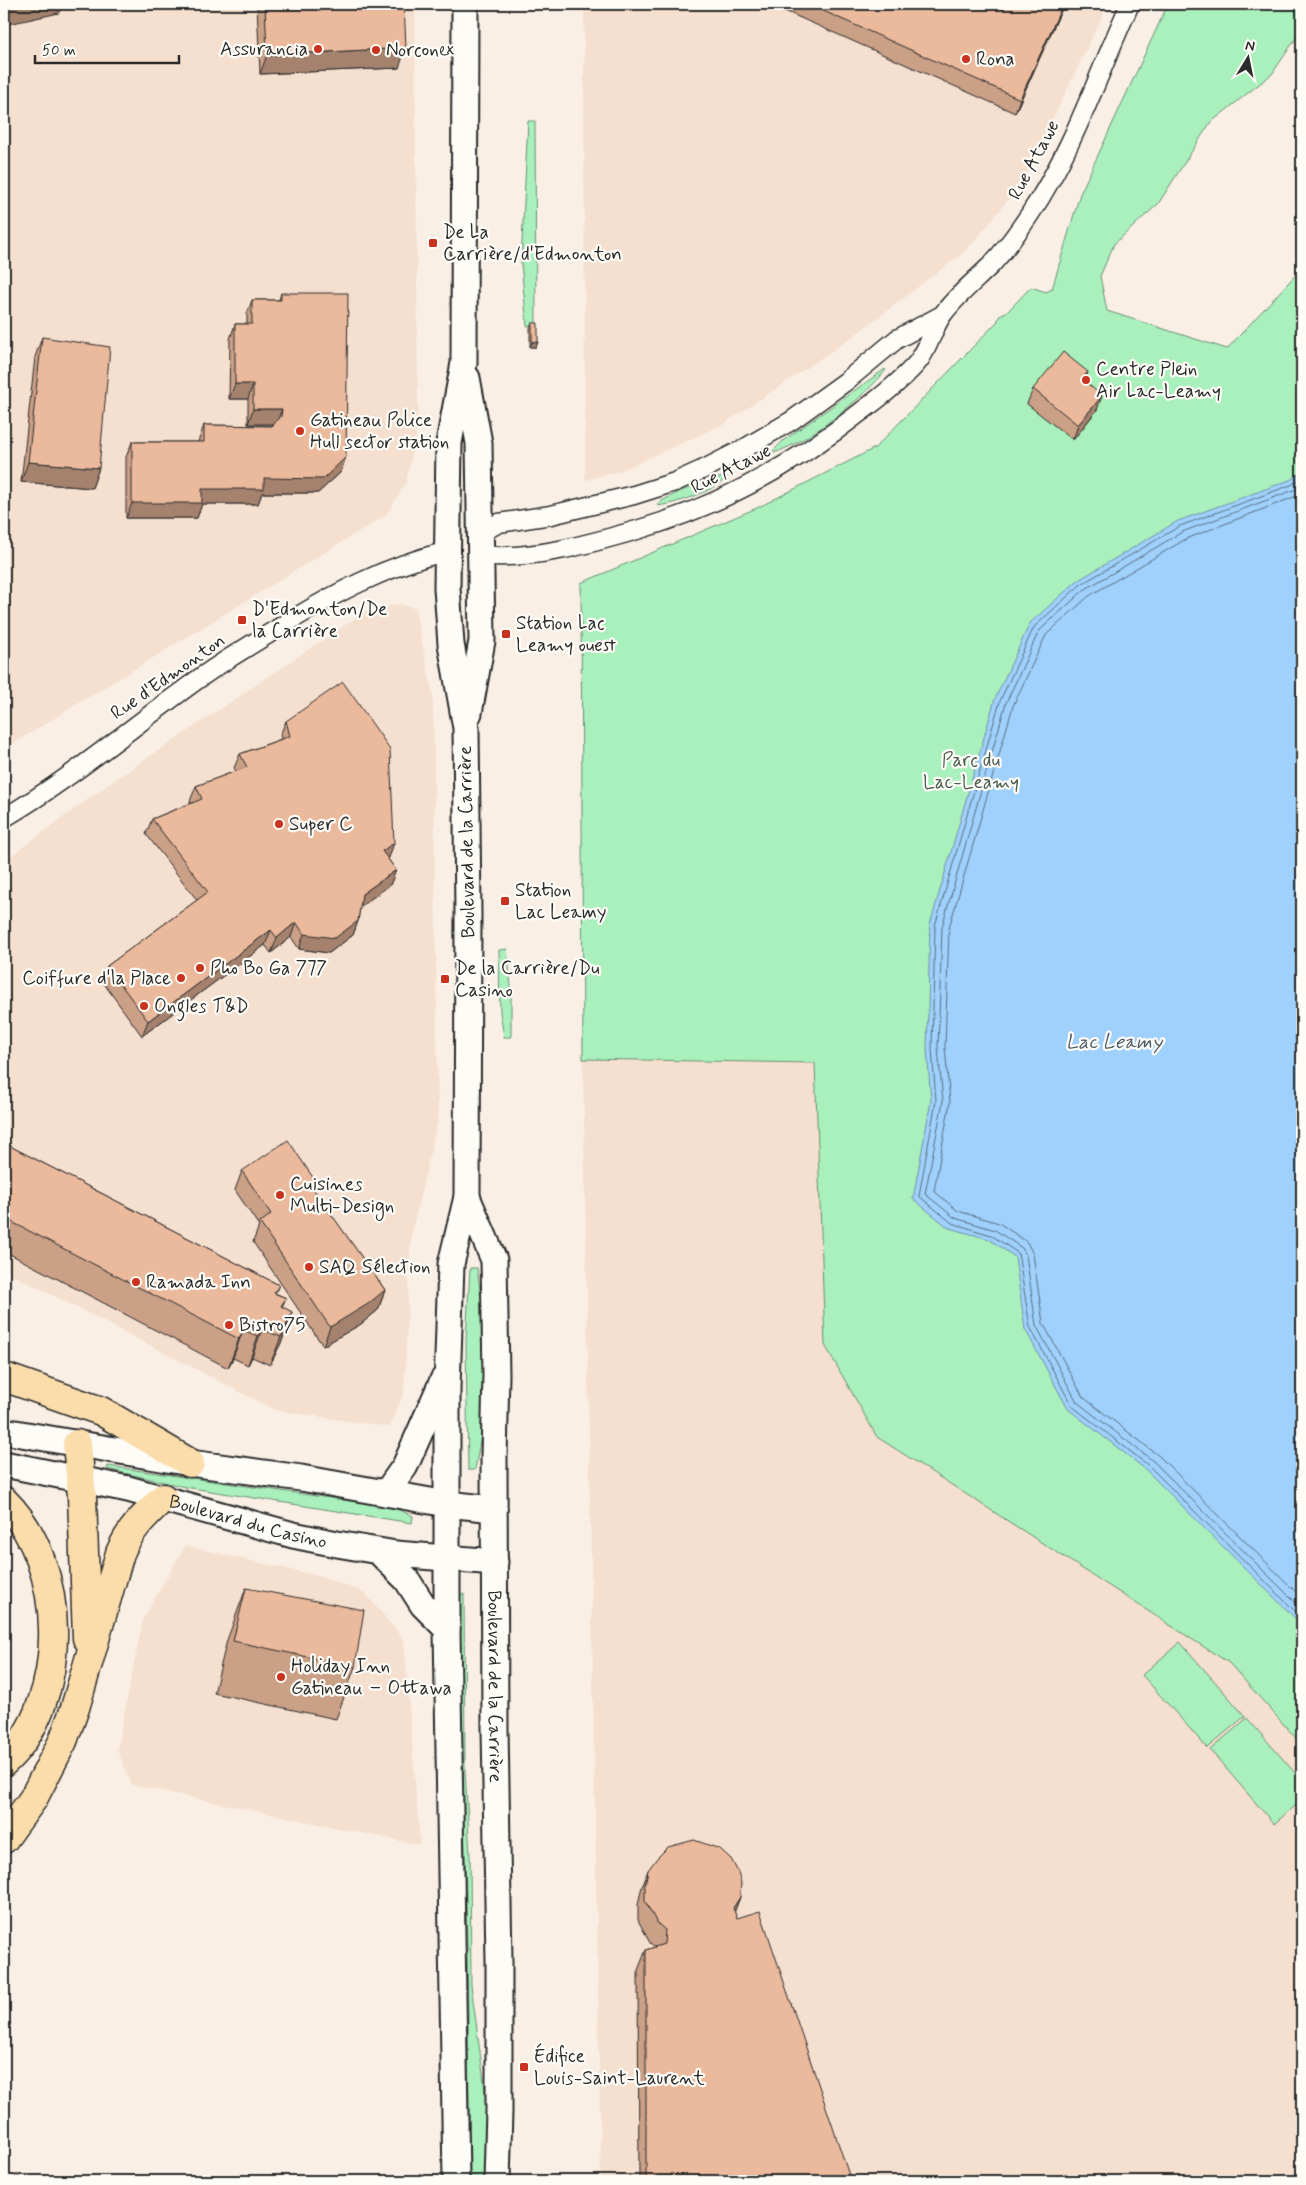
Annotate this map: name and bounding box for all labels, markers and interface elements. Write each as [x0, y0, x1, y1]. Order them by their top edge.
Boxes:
scale bar [35, 32, 179, 64]
north arrow [1224, 32, 1274, 82]
place label: Assurancia [220, 37, 308, 62]
text: N [1244, 37, 1256, 56]
place label: Norconex [386, 38, 455, 63]
text: 50 m [42, 41, 76, 61]
marker: Assurancia [312, 43, 324, 55]
marker: Norconex [370, 44, 382, 56]
place label: Rona [976, 47, 1015, 72]
marker: Rona [960, 53, 972, 65]
street label: Rue Atawe [1002, 116, 1066, 204]
place label: De La Carrière/d'Edmonton [443, 220, 622, 267]
marker: De La Carrière/d'Edmonton [427, 237, 439, 249]
place label: Centre Plein Air Lac-Leamy [1096, 357, 1221, 404]
marker: Centre Plein Air Lac-Leamy [1080, 374, 1092, 386]
place label: Gatineau Police Hull sector station [310, 408, 449, 455]
marker: Gatineau Police Hull sector station [294, 425, 306, 437]
street label: Rue Atawe [686, 438, 776, 500]
place label: D'Edmonton/De la Carrière [252, 597, 387, 644]
place label: Station Lac Leamy ouest [516, 611, 616, 658]
marker: D'Edmonton/De la Carrière [236, 614, 248, 626]
street label: Rue d'Edmonton [106, 628, 230, 726]
marker: Station Lac Leamy ouest [500, 628, 512, 640]
street label: Boulevard de la Carrière [453, 746, 481, 938]
park label: Parc du Lac-Leamy [923, 748, 1019, 795]
place label: Super C [289, 812, 353, 837]
marker: Super C [273, 818, 285, 830]
place label: Station Lac Leamy [515, 878, 606, 925]
marker: Station Lac Leamy [499, 895, 511, 907]
place label: Pho Bo Ga 777 [210, 956, 327, 981]
place label: De la Carrière/Du Casino [455, 956, 600, 1003]
marker: Pho Bo Ga 777 [194, 962, 206, 974]
place label: Coiffure d'la Place [22, 966, 171, 991]
marker: Coiffure d'la Place [175, 972, 187, 984]
marker: De la Carrière/Du Casino [439, 973, 451, 985]
place label: Ongles T&D [154, 994, 249, 1022]
marker: Ongles T&D [138, 1000, 150, 1012]
water label: Lac Leamy [1066, 1029, 1164, 1056]
place label: Cuisines Multi-Design [290, 1172, 394, 1221]
marker: Cuisines Multi-Design [274, 1189, 286, 1201]
place label: SAQ Sélection [319, 1255, 431, 1280]
marker: SAQ Sélection [303, 1261, 315, 1273]
place label: Ramada Inn [146, 1270, 251, 1295]
marker: Ramada Inn [130, 1276, 142, 1288]
place label: Bistro75 [239, 1313, 305, 1338]
marker: Bistro75 [223, 1319, 235, 1331]
street label: Boulevard du Casino [166, 1489, 329, 1554]
street label: Boulevard de la Carrière [482, 1590, 508, 1783]
place label: Holiday Inn Gatineau – Ottawa [291, 1654, 452, 1701]
marker: Holiday Inn Gatineau – Ottawa [275, 1671, 287, 1683]
place label: Édifice Louis-Saint-Laurent [534, 2043, 705, 2091]
marker: Édifice Louis-Saint-Laurent [518, 2061, 530, 2073]

